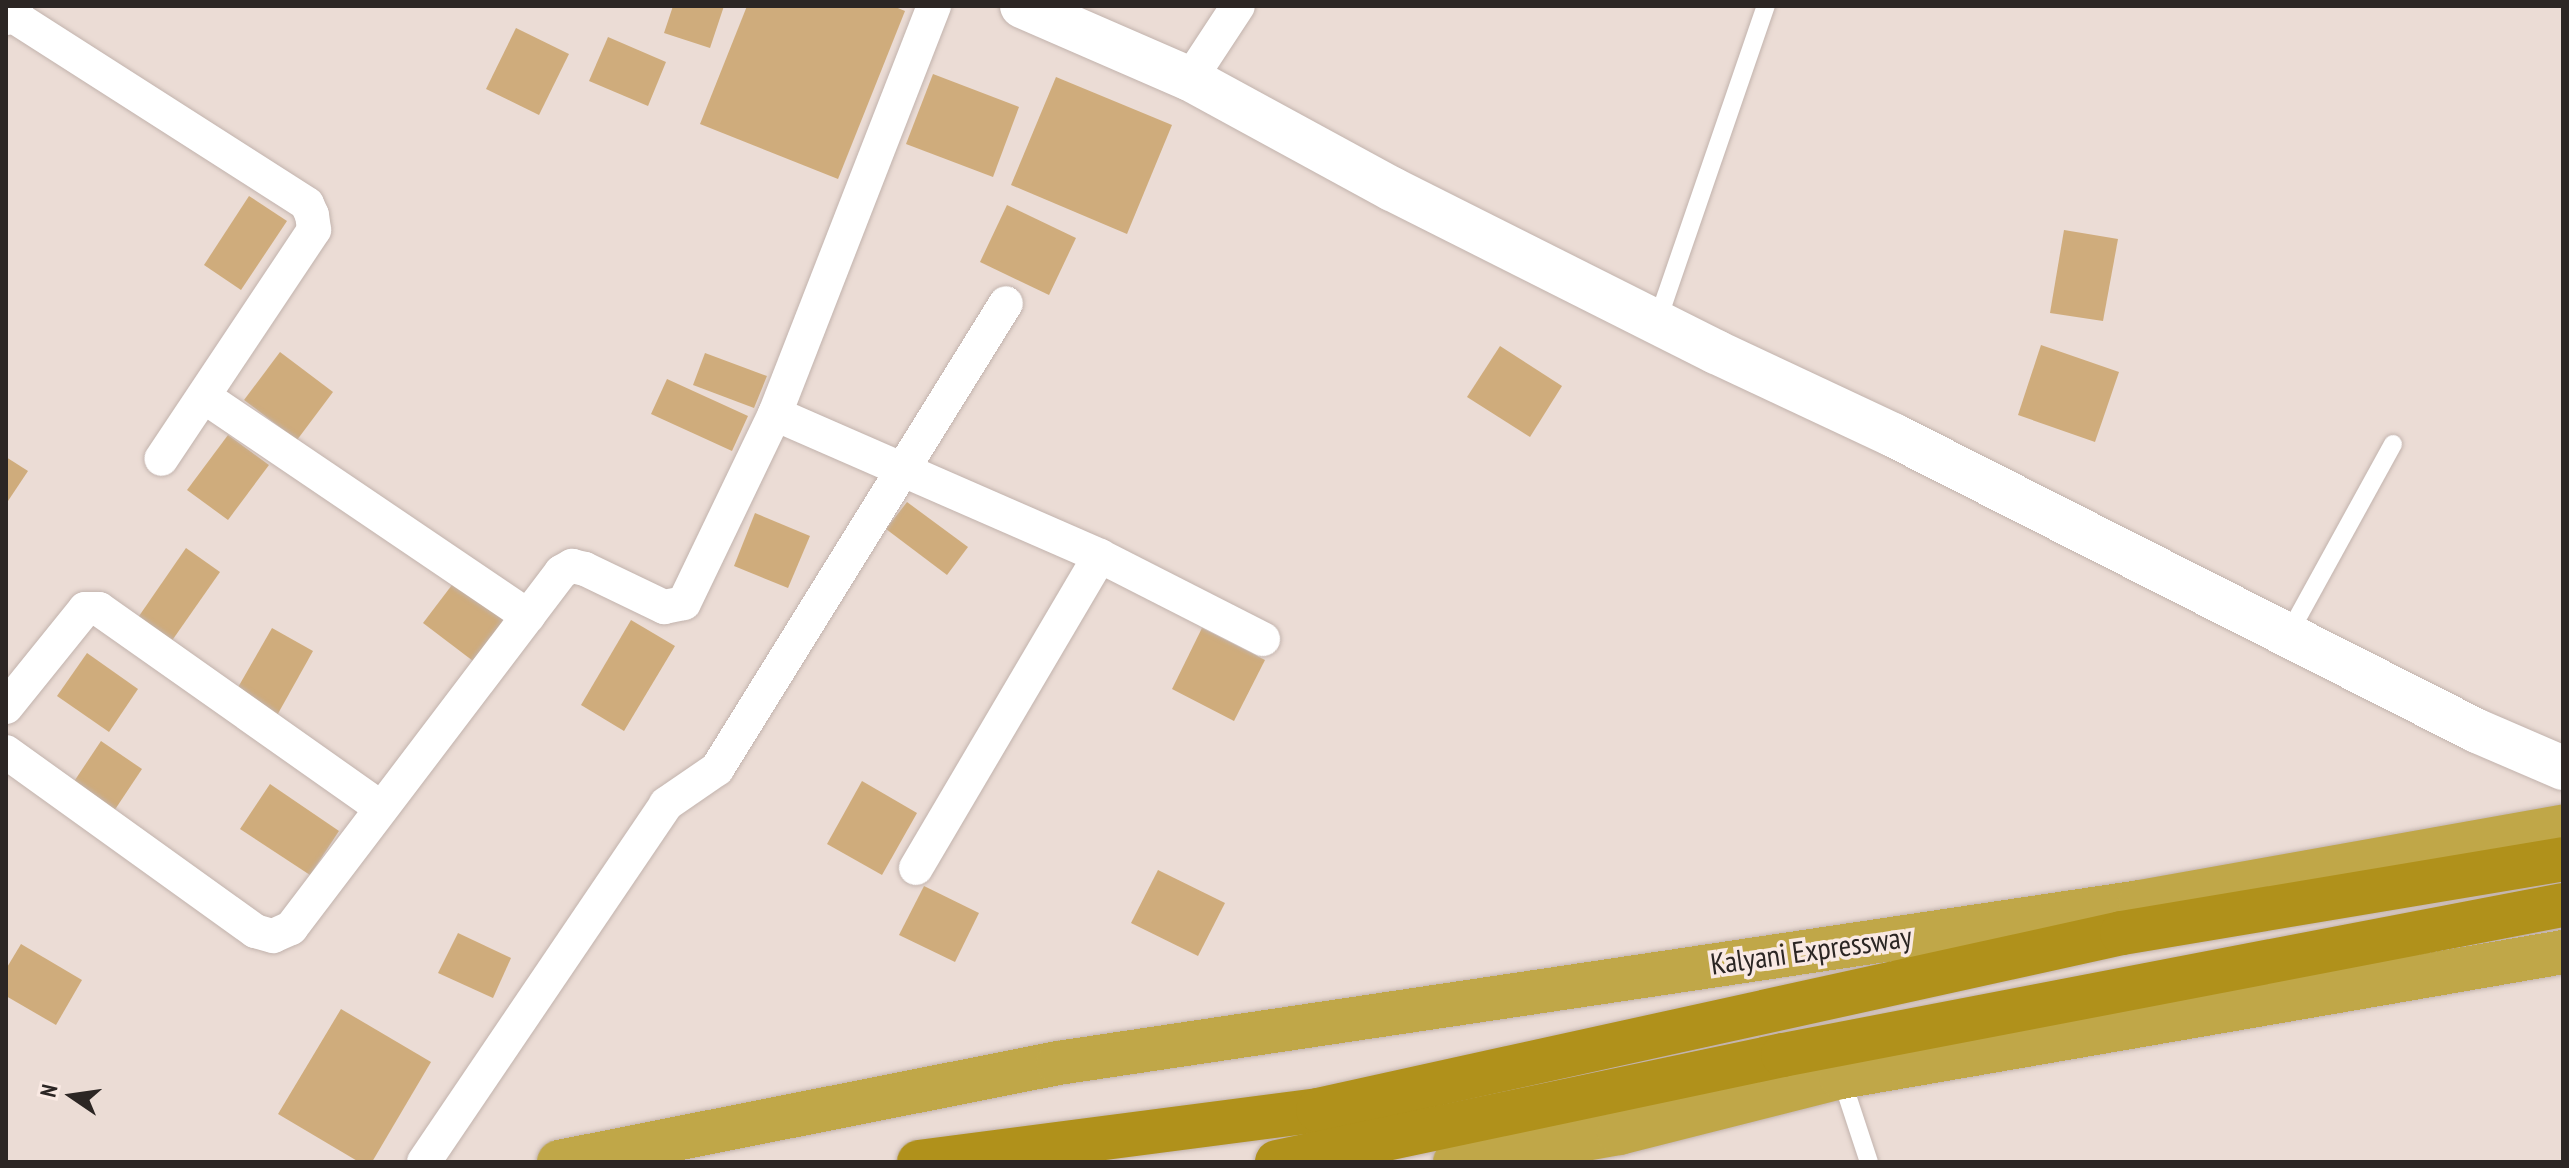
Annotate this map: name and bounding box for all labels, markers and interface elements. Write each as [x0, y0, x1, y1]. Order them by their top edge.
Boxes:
street label: Kalyani Expressway [1708, 918, 1914, 982]
north arrow [32, 1056, 112, 1136]
text: N [34, 1082, 64, 1100]

